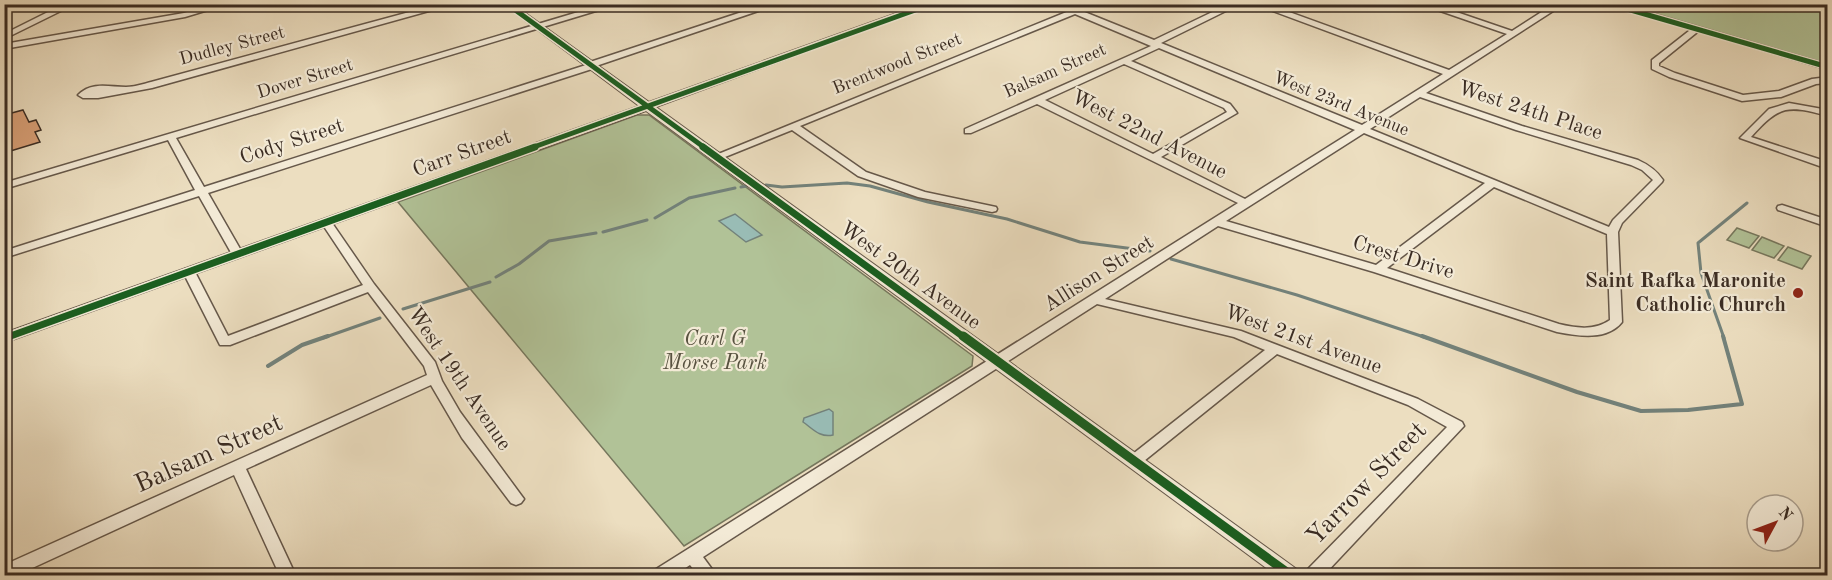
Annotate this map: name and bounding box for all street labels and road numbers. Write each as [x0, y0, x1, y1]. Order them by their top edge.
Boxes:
street label: Dudley Street [177, 23, 287, 69]
street label: Brentwood Street [830, 30, 964, 98]
street label: Balsam Street [1001, 40, 1109, 102]
street label: Dover Street [255, 56, 355, 102]
street label: West 23rd Avenue [1271, 69, 1411, 139]
street label: West 24th Place [1455, 78, 1605, 144]
street label: West 22nd Avenue [1068, 87, 1230, 183]
street label: Cody Street [237, 115, 347, 169]
street label: Carr Street [410, 126, 514, 182]
street label: West 20th Avenue [836, 218, 984, 334]
street label: Allison Street [1040, 232, 1158, 316]
street label: Crest Drive [1350, 233, 1456, 283]
street label: West 21st Avenue [1221, 302, 1385, 378]
street label: West 19th Avenue [403, 303, 515, 455]
street label: Balsam Street [131, 410, 287, 498]
street label: Yarrow Street [1302, 417, 1432, 551]

